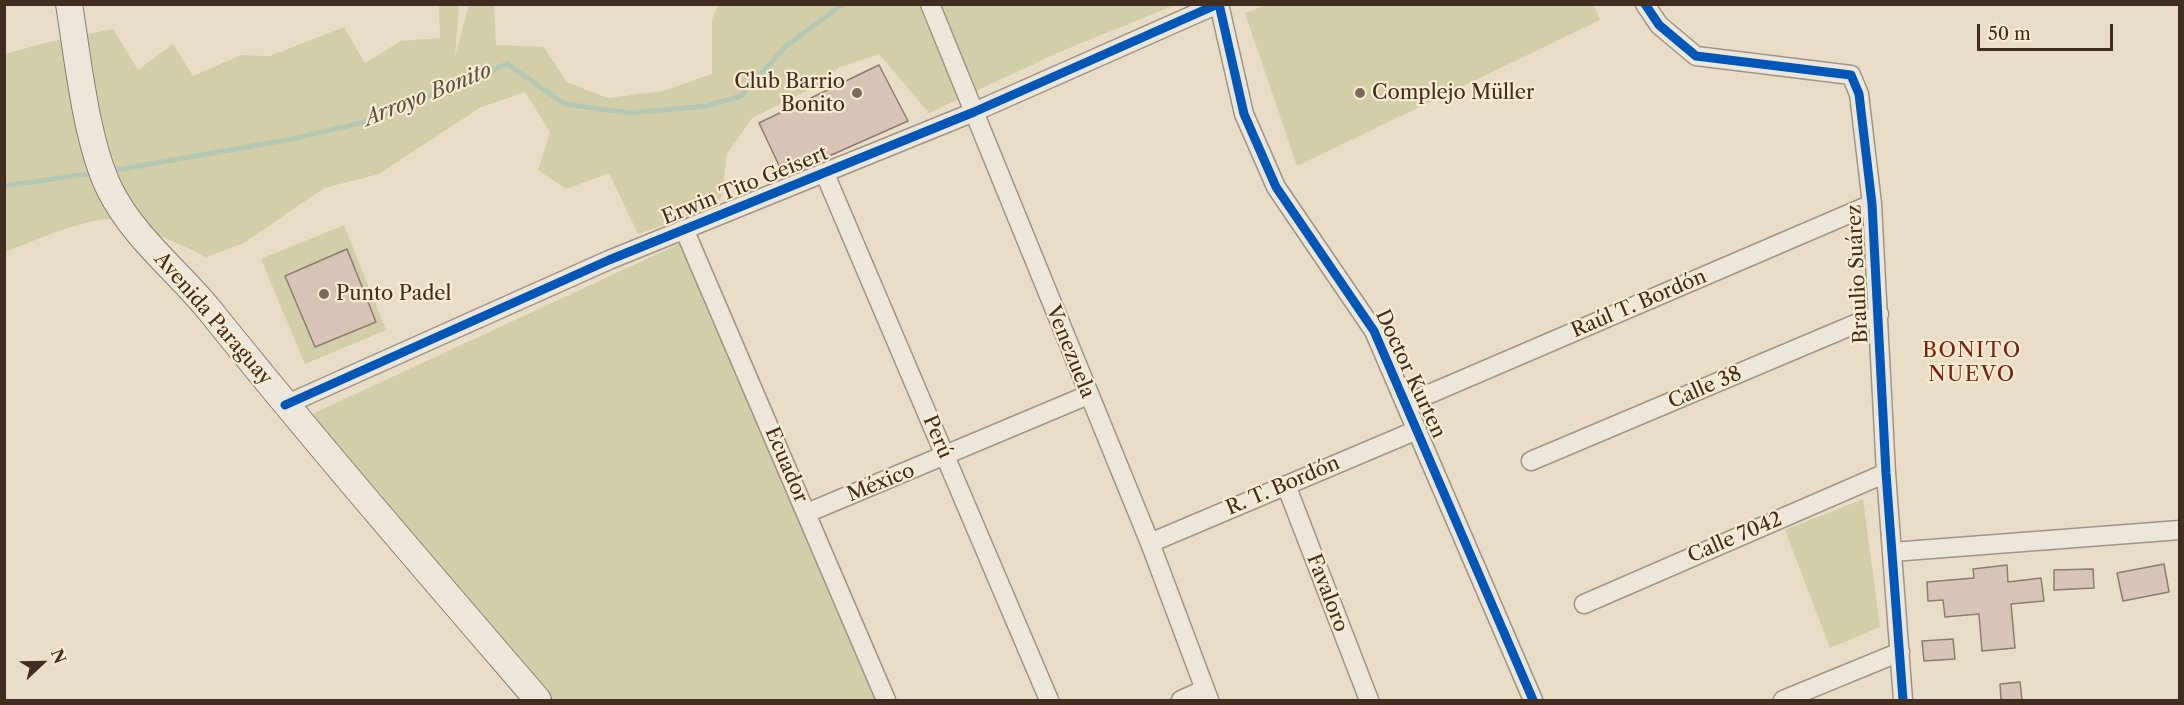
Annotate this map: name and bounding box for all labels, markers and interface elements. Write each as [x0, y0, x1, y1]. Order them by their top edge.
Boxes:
scale bar [1980, 12, 2116, 50]
text: 50 m [1988, 23, 2031, 45]
water label: Arroyo Bonito [360, 58, 496, 132]
place label: Club Barrio Bonito [734, 70, 845, 117]
place label: Complejo Müller [1372, 81, 1534, 105]
marker: Club Barrio Bonito [850, 86, 864, 100]
marker: Complejo Müller [1353, 86, 1367, 100]
street label: Erwin Tito Geisert [658, 142, 832, 230]
street label: Braulio Suárez [1842, 204, 1874, 344]
street label: Avenida Paraguay [149, 248, 277, 390]
street label: Raúl T. Bordón [1568, 265, 1710, 343]
place label: Punto Padel [336, 282, 451, 306]
marker: Punto Padel [317, 287, 331, 301]
street label: Venezuela [1041, 302, 1099, 402]
street label: Doctor Kurten [1370, 306, 1450, 442]
district label: BONITO NUEVO [1922, 338, 2022, 388]
street label: Calle 38 [1665, 362, 1745, 414]
street label: Perú [917, 412, 957, 462]
street label: Ecuador [759, 423, 813, 507]
street label: R. T. Bordón [1223, 451, 1343, 521]
street label: México [844, 459, 918, 507]
street label: Calle 7042 [1684, 507, 1786, 569]
street label: Favaloro [1301, 551, 1353, 635]
north arrow [12, 633, 72, 693]
text: N [47, 646, 71, 666]

